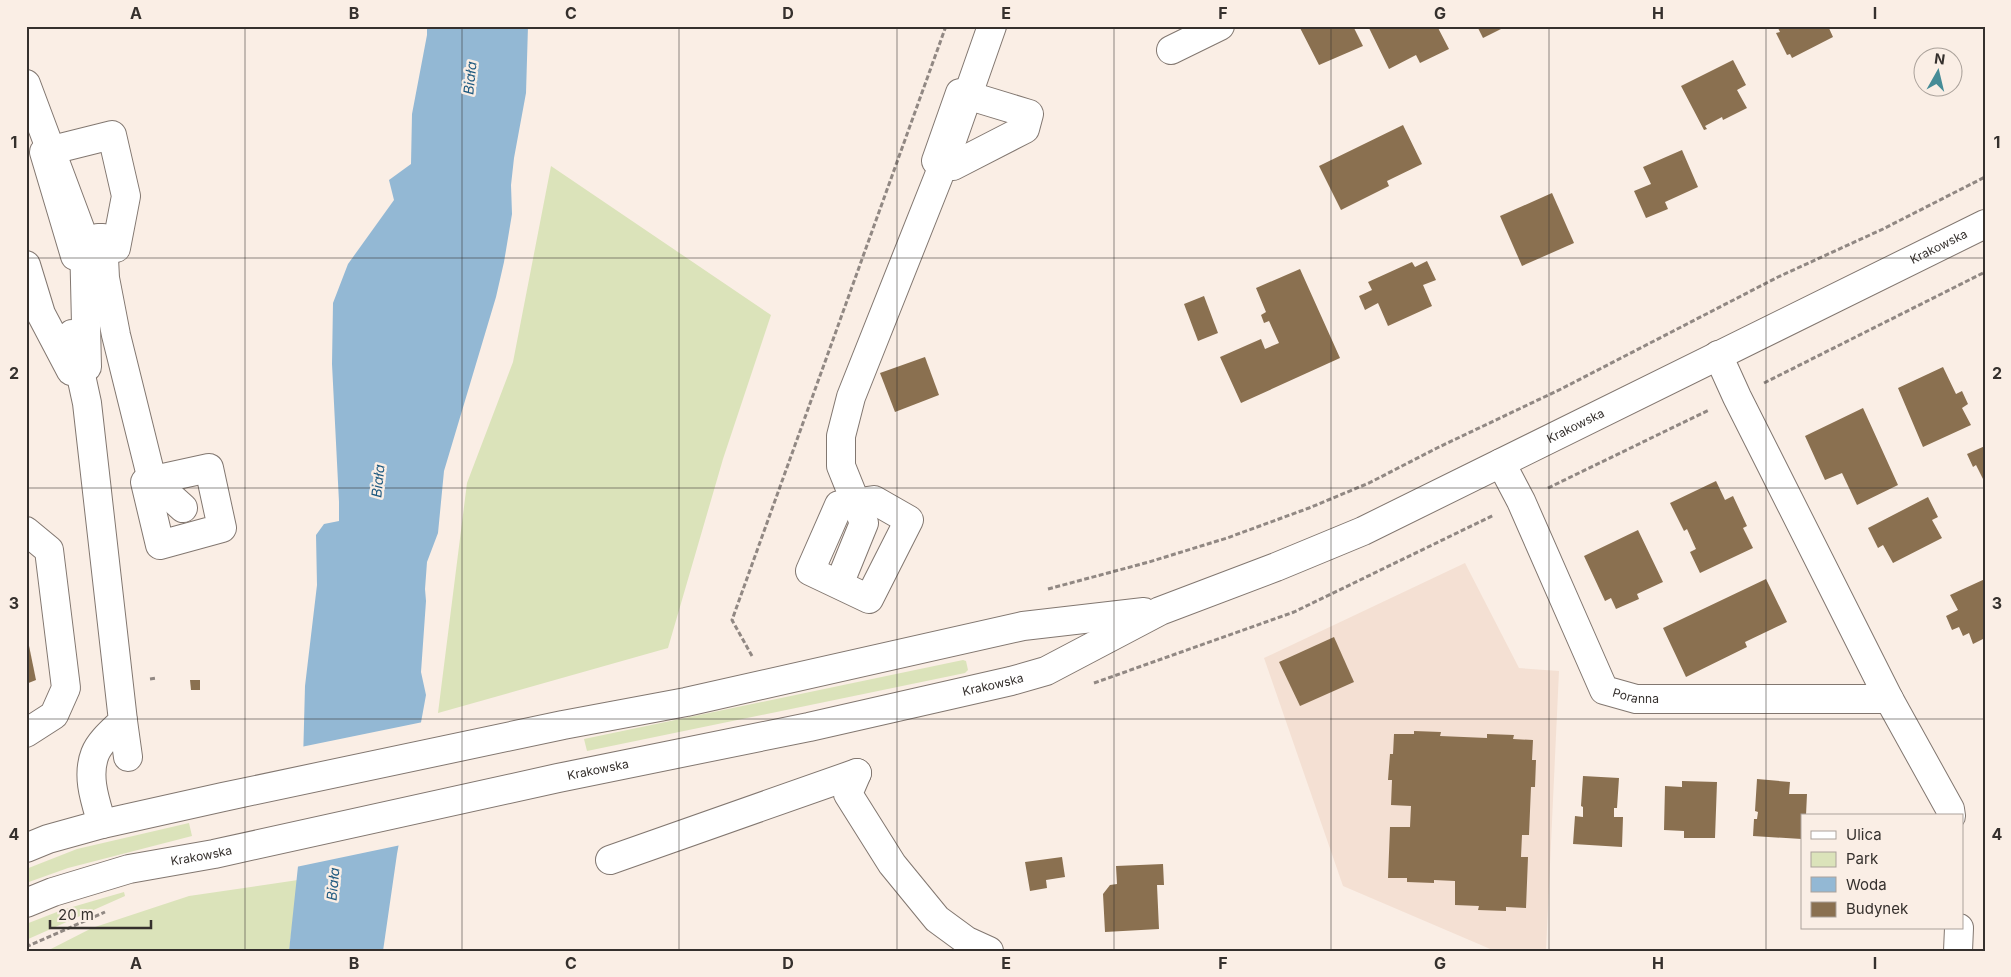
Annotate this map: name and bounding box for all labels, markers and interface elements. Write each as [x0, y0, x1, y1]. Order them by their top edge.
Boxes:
text: A [130, 3, 142, 23]
text: B [349, 3, 359, 23]
text: C [565, 3, 577, 23]
text: D [782, 3, 794, 23]
text: E [1001, 3, 1011, 23]
text: F [1218, 3, 1228, 23]
text: G [1434, 3, 1446, 23]
text: H [1652, 3, 1664, 23]
text: I [1873, 3, 1877, 23]
north arrow [1914, 48, 1964, 98]
text: N [1933, 49, 1946, 68]
water label: Biała [459, 60, 480, 95]
text: 1 [11, 132, 17, 152]
text: 1 [1994, 132, 2000, 152]
street label: Krakowska [1907, 226, 1970, 267]
text: 2 [9, 363, 19, 383]
text: 2 [1992, 363, 2002, 383]
street label: Krakowska [1544, 405, 1607, 446]
water label: Biała [367, 463, 388, 498]
text: 3 [9, 593, 19, 613]
text: 3 [1992, 593, 2002, 613]
street label: Krakowska [961, 670, 1025, 699]
street label: Poranna [1611, 685, 1659, 706]
street label: Krakowska [566, 756, 630, 783]
legend [1801, 814, 1964, 930]
text: 4 [9, 824, 20, 844]
text: 4 [1992, 824, 2003, 844]
text: Ulica [1846, 825, 1882, 844]
street label: Krakowska [169, 842, 233, 869]
text: Park [1846, 849, 1879, 868]
water label: Biała [323, 866, 342, 901]
text: Woda [1846, 875, 1887, 894]
scale bar [50, 897, 151, 929]
text: Budynek [1846, 899, 1909, 918]
text: 20 m [58, 905, 94, 924]
text: A [130, 953, 142, 973]
text: B [349, 953, 359, 973]
text: C [565, 953, 577, 973]
text: D [782, 953, 794, 973]
text: E [1001, 953, 1011, 973]
text: F [1218, 953, 1228, 973]
text: G [1434, 953, 1446, 973]
text: H [1652, 953, 1664, 973]
text: I [1873, 953, 1877, 973]

